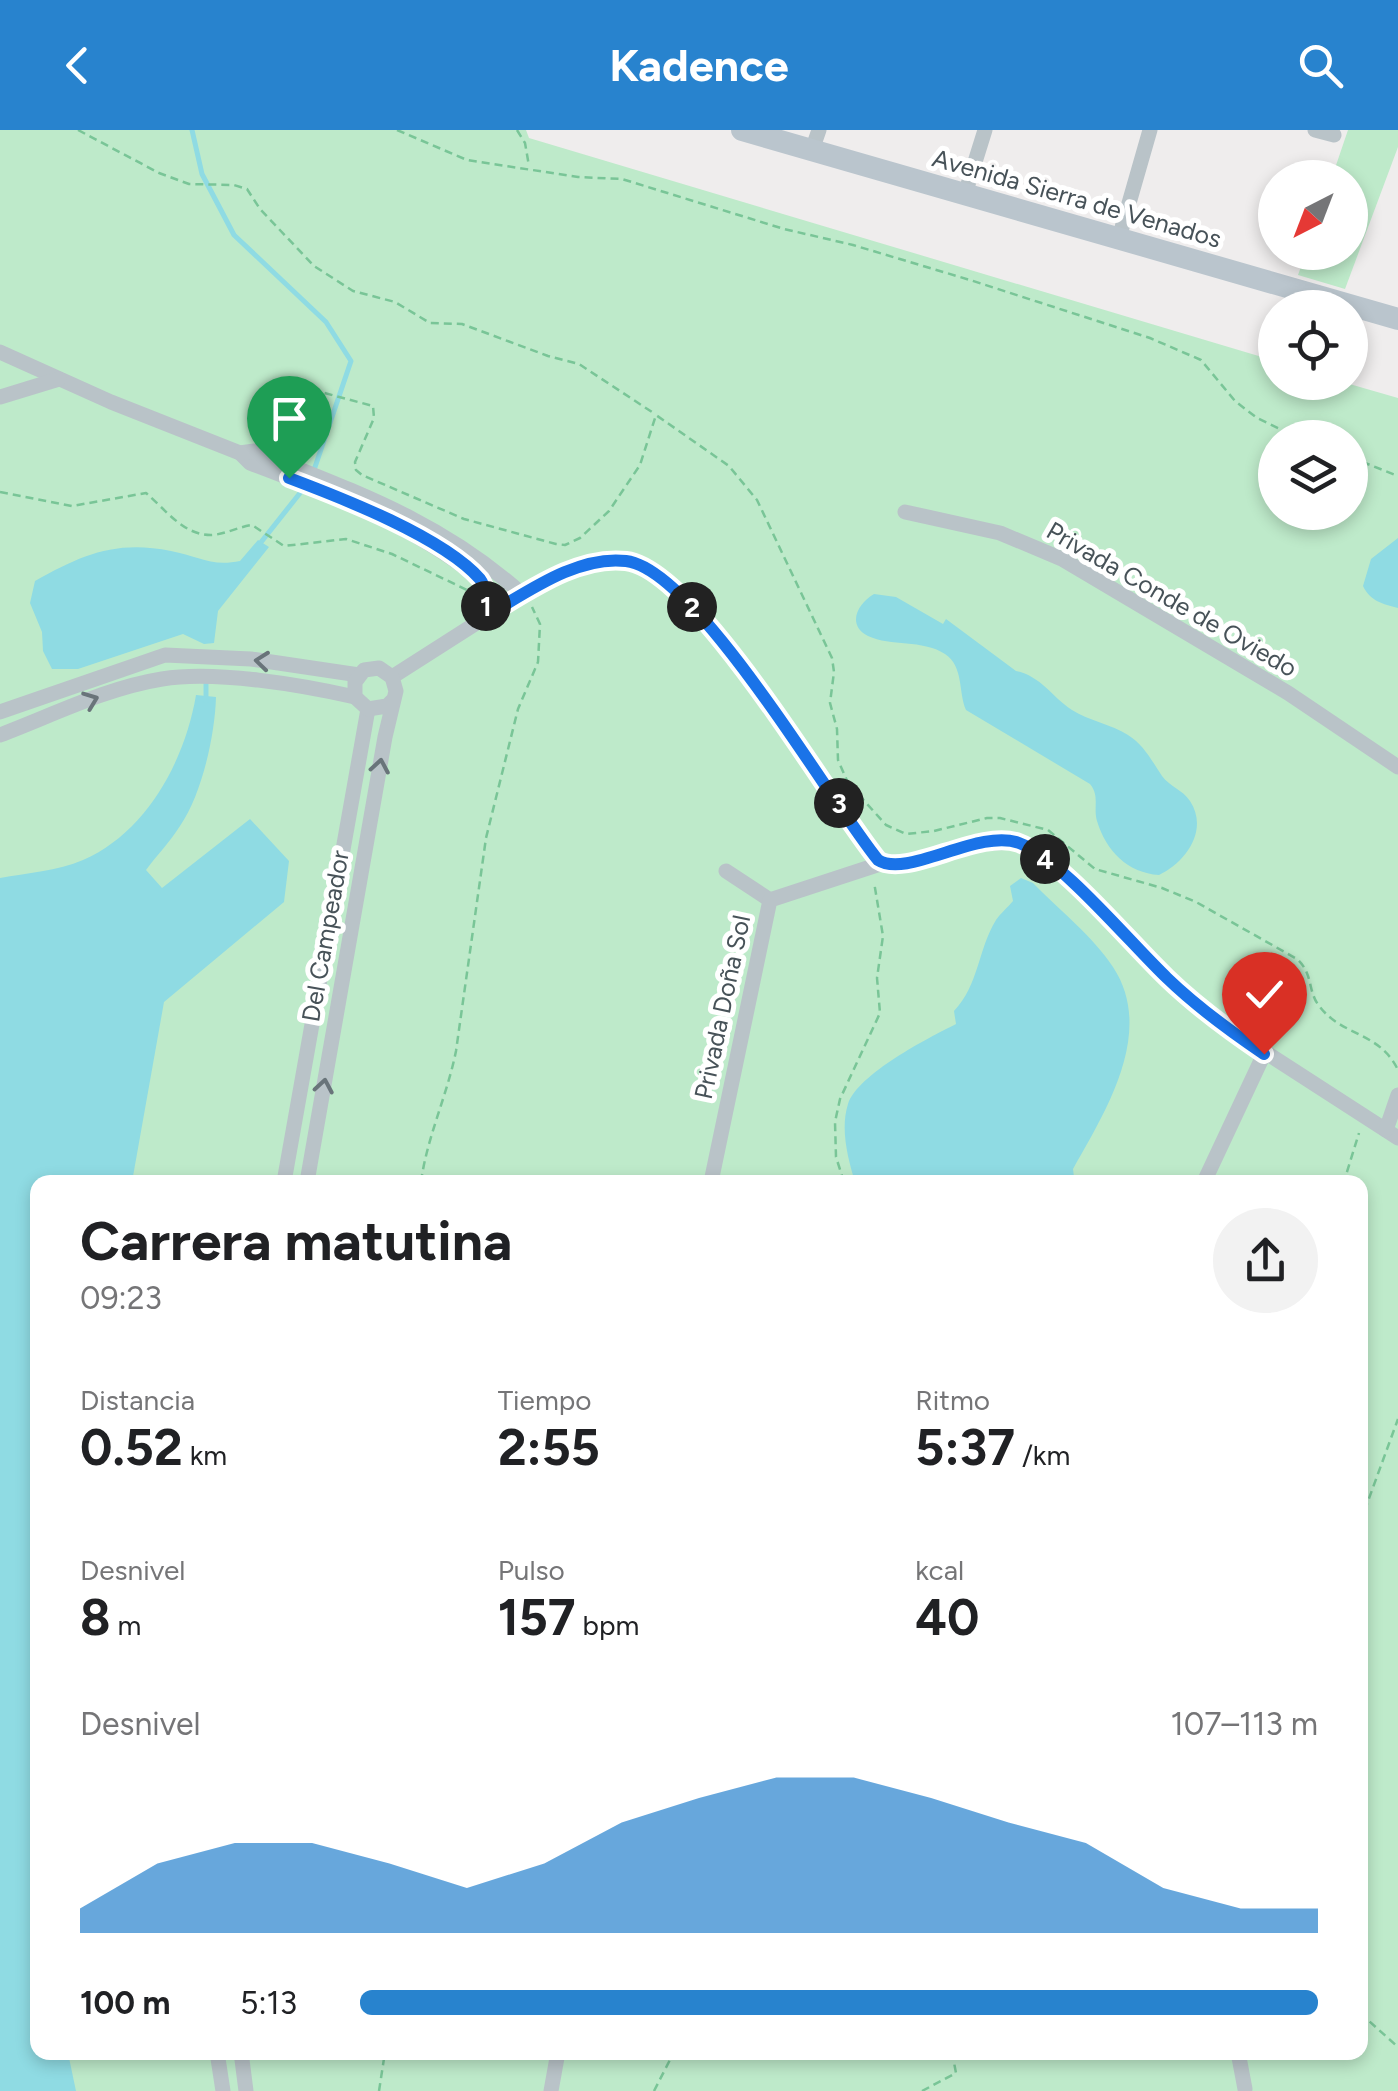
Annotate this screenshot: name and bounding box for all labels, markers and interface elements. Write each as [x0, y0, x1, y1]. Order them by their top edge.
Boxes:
icon: back [50, 38, 105, 93]
text: Kadence [609, 38, 789, 92]
icon: search [1293, 38, 1348, 93]
street label: Avenida Sierra de Venados [929, 142, 1225, 254]
north arrow [1258, 160, 1368, 270]
map controls [1258, 160, 1368, 530]
button: locate [1258, 290, 1368, 400]
pin [247, 376, 332, 479]
icon: arrive [262, 391, 317, 446]
button: layers [1258, 420, 1368, 530]
street label: Privada Conde de Oviedo [1041, 515, 1303, 683]
pin: 1 [461, 581, 511, 631]
pin: 2 [667, 582, 717, 632]
text: 1 [480, 589, 492, 623]
text: 2 [684, 590, 700, 624]
one-way arrow [254, 651, 270, 672]
one-way arrow [81, 692, 99, 712]
one-way arrow [369, 758, 390, 774]
pin: 3 [814, 778, 864, 828]
text: 3 [831, 786, 847, 820]
pin: 4 [1020, 834, 1070, 884]
text: 4 [1036, 842, 1054, 876]
street label: Del Campeador [295, 847, 355, 1024]
street label: Privada Doña Sol [688, 912, 756, 1102]
pin [1222, 952, 1307, 1055]
icon: check [1237, 967, 1292, 1022]
one-way arrow [313, 1078, 334, 1095]
text: Carrera matutina [80, 1208, 512, 1274]
button: share [1213, 1208, 1318, 1313]
text: 09:23 [80, 1279, 162, 1317]
text: Distancia [80, 1383, 195, 1417]
text: Tiempo [498, 1383, 592, 1417]
text: Ritmo [915, 1383, 990, 1417]
text: 0.52 [80, 1417, 183, 1478]
text: 2:55 [498, 1417, 600, 1478]
text: 5:37 [915, 1417, 1015, 1478]
text: km [183, 1438, 227, 1472]
text: /km [1015, 1438, 1070, 1472]
text: Desnivel [80, 1553, 185, 1587]
text: Pulso [498, 1553, 565, 1587]
text: kcal [915, 1553, 964, 1587]
text: 8 [80, 1587, 111, 1648]
text: 157 [498, 1587, 576, 1648]
text: 40 [915, 1587, 979, 1648]
text: m [111, 1608, 141, 1642]
text: bpm [576, 1608, 639, 1642]
text: Desnivel [80, 1705, 200, 1743]
text: 107–113 m [1171, 1705, 1318, 1743]
text: 100 m [80, 1984, 171, 2022]
text: 5:13 [240, 1984, 297, 2022]

